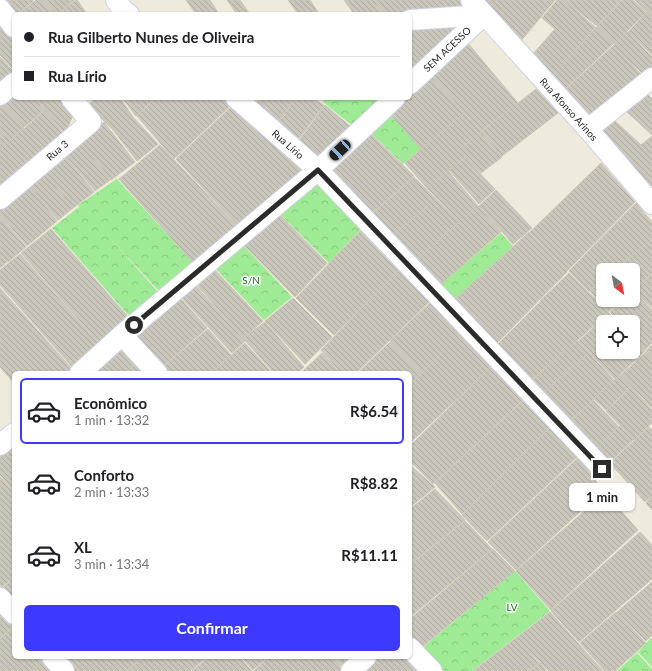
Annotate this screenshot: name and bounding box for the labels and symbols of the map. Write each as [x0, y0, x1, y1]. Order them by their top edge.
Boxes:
street label: SEM ACESSO [421, 24, 473, 74]
street label: Rua Afonso Arinos [538, 75, 600, 143]
street label: Rua Lírio [270, 127, 307, 161]
street label: Rua 3 [44, 137, 71, 163]
car [327, 137, 353, 163]
north arrow [596, 263, 640, 307]
park label: S/N [242, 274, 260, 286]
route start [125, 316, 143, 334]
route end [593, 460, 611, 478]
callout: 1 min [569, 483, 635, 511]
park label: LV [506, 601, 518, 613]

